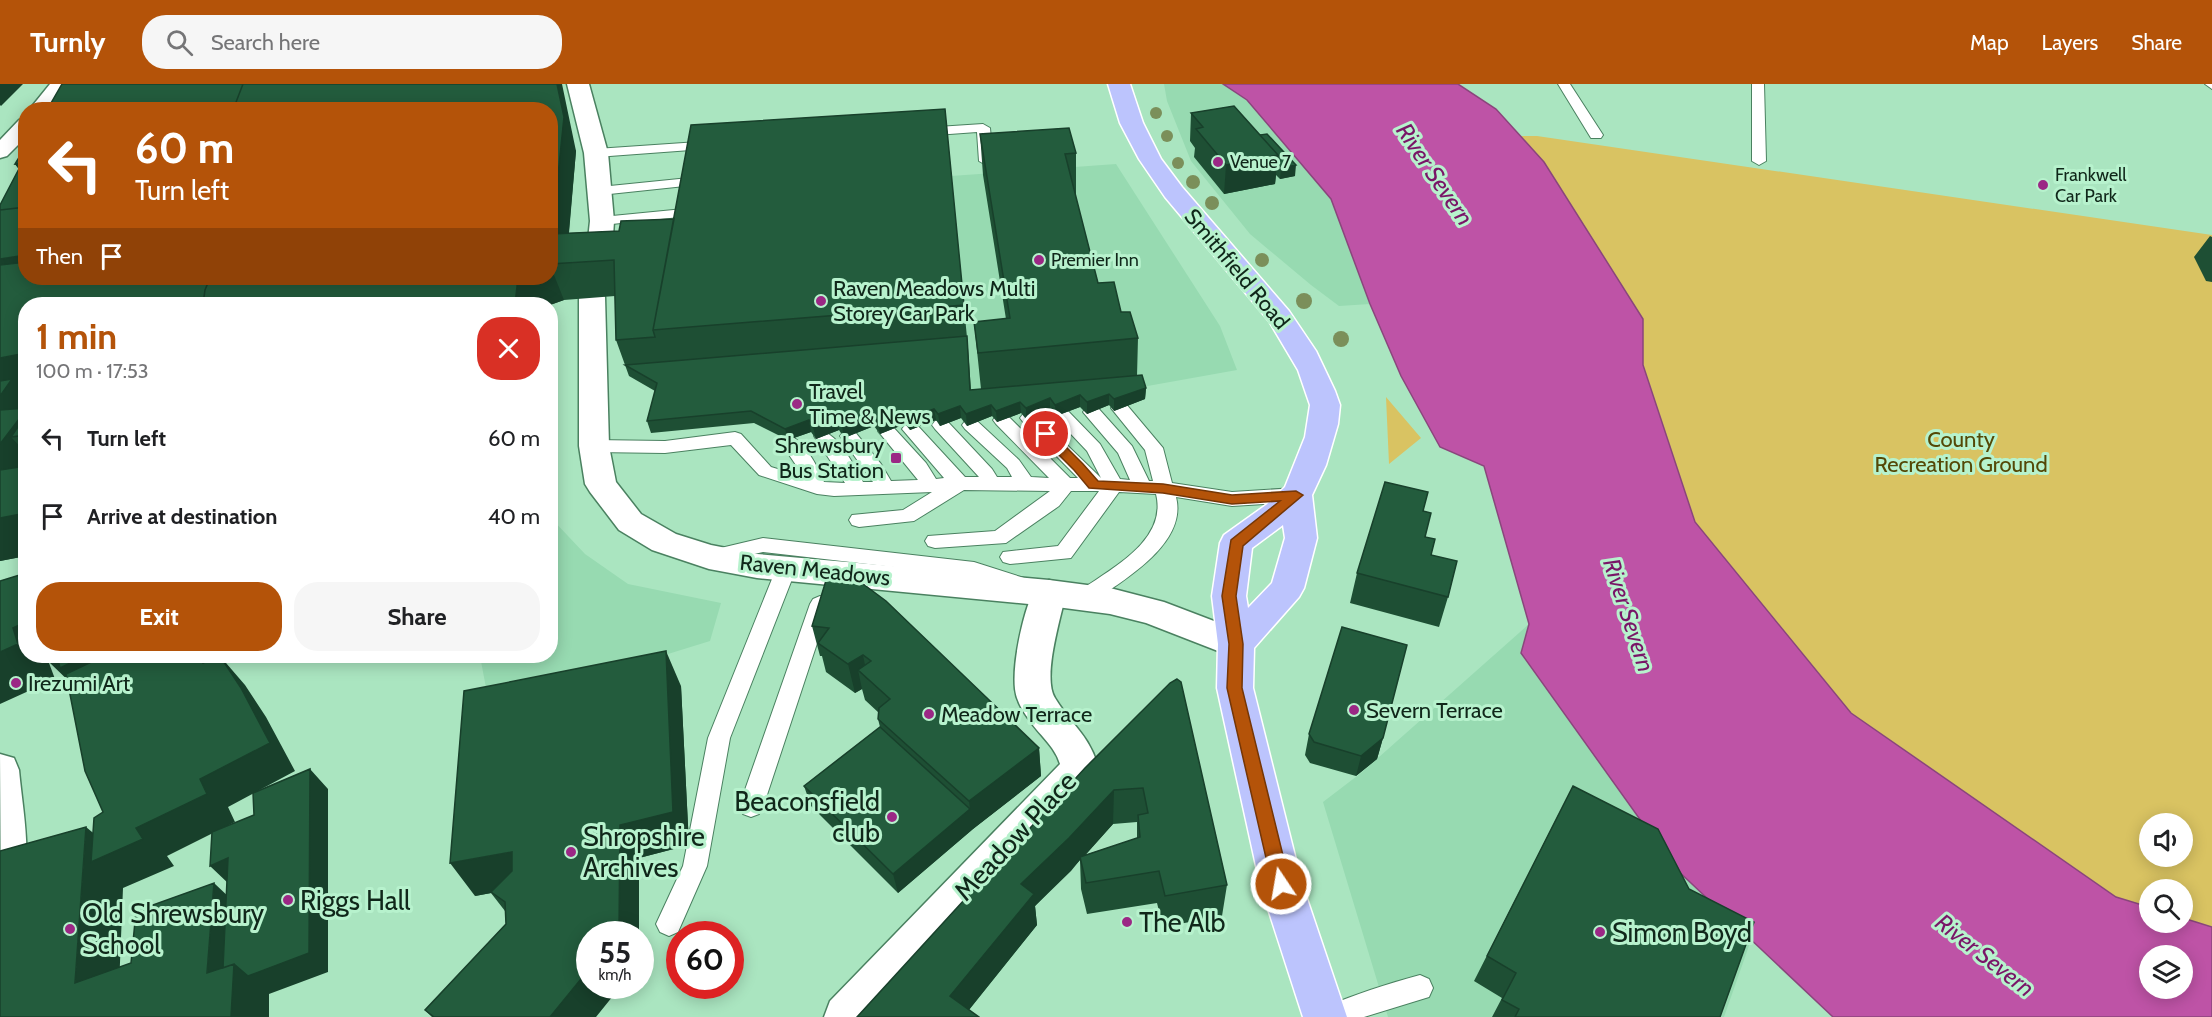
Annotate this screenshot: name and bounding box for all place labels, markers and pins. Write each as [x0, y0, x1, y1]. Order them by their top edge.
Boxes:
place label: Venue 7 [1230, 151, 1291, 173]
marker: Venue 7 [1211, 155, 1225, 169]
place label: Frankwell Car Park [2055, 164, 2127, 207]
marker: Frankwell Car Park [2036, 178, 2050, 192]
place label: Premier Inn [1051, 249, 1139, 271]
marker: Premier Inn [1032, 253, 1046, 267]
place label: Raven Meadows Multi Storey Car Park [833, 275, 1035, 327]
marker: Raven Meadows Multi Storey Car Park [814, 294, 828, 308]
place label: Travel Time & News [809, 378, 931, 430]
marker: Travel Time & News [790, 397, 804, 411]
pin [1020, 408, 1071, 459]
place label: Shrewsbury Bus Station [775, 432, 884, 484]
marker: Shrewsbury Bus Station [889, 451, 903, 465]
place label: Irezumi Art [28, 670, 131, 697]
marker: Irezumi Art [9, 676, 23, 690]
place label: Severn Terrace [1366, 697, 1503, 724]
place label: Meadow Terrace [941, 701, 1092, 728]
marker: Severn Terrace [1347, 703, 1361, 717]
marker: Meadow Terrace [922, 707, 936, 721]
place label: Beaconsfield club [734, 785, 880, 849]
marker: Beaconsfield club [885, 810, 899, 824]
place label: Shropshire Archives [583, 820, 705, 884]
marker: Shropshire Archives [564, 845, 578, 859]
place label: Riggs Hall [300, 884, 411, 917]
marker: Riggs Hall [281, 893, 295, 907]
place label: Old Shrewsbury School [82, 897, 265, 961]
place label: The Alb [1139, 906, 1226, 939]
marker: The Alb [1120, 915, 1134, 929]
place label: Simon Boyd [1612, 916, 1752, 949]
marker: Old Shrewsbury School [63, 922, 77, 936]
marker: Simon Boyd [1593, 925, 1607, 939]

